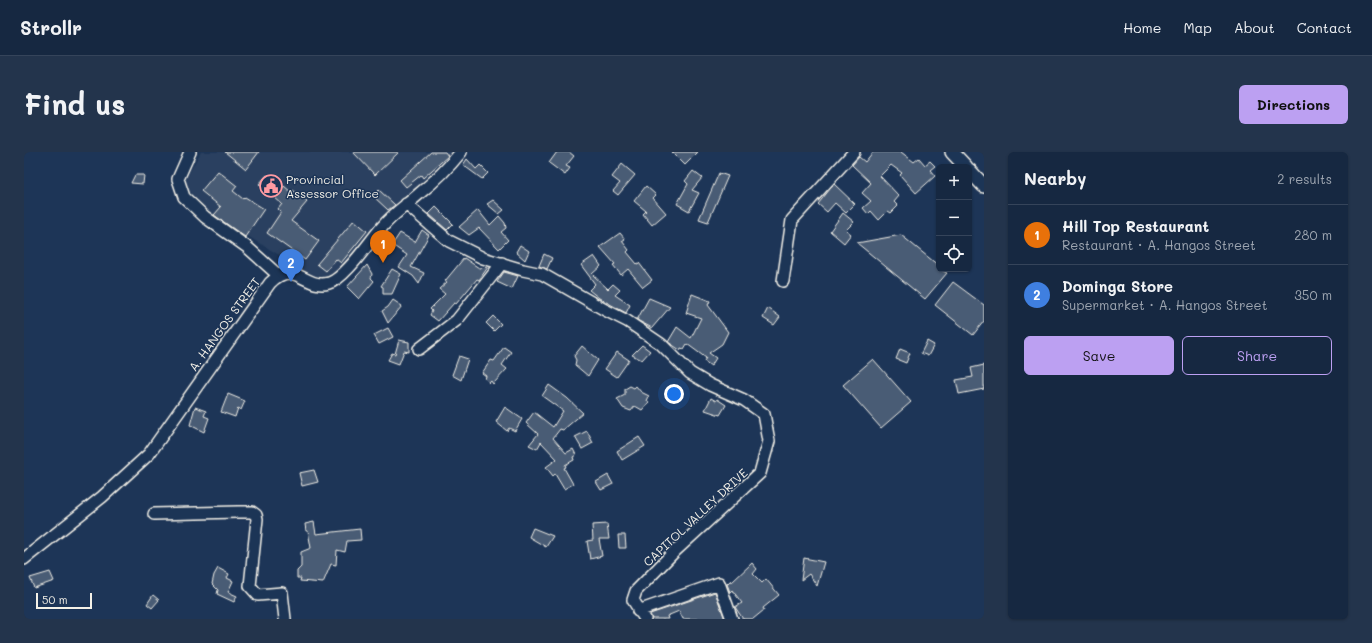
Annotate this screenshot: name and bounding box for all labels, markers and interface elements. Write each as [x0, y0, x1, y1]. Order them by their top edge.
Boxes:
text: Strollr [20, 15, 82, 40]
text: Home [1123, 18, 1161, 37]
text: Map [1183, 18, 1212, 37]
text: About [1234, 18, 1275, 37]
text: Contact [1297, 18, 1352, 37]
button: Directions [1239, 85, 1348, 124]
text: Find us [24, 86, 125, 122]
map controls [936, 164, 972, 272]
button: + [936, 164, 972, 200]
text: Nearby [1024, 167, 1086, 189]
text: 2 results [1277, 170, 1332, 187]
place label: Provincial Assessor Office [286, 171, 379, 201]
public building icon: Provincial Assessor Office [258, 173, 284, 199]
button: − [936, 200, 972, 236]
text: Hill Top Restaurant [1062, 216, 1209, 236]
text: 1 [1034, 226, 1040, 243]
text: 280 m [1294, 226, 1332, 243]
pin: 1 [370, 230, 396, 263]
button: locate [936, 236, 972, 272]
text: Restaurant · A. Hangos Street [1062, 236, 1256, 253]
pin: 2 [278, 249, 304, 282]
street label: A. HANGOS STREET [185, 274, 264, 374]
text: Dominga Store [1062, 276, 1173, 296]
text: 2 [1033, 286, 1041, 303]
text: 350 m [1294, 286, 1332, 303]
text: Supermarket · A. Hangos Street [1062, 296, 1267, 313]
button: Save [1024, 336, 1174, 375]
button: Share [1182, 336, 1332, 375]
your location [664, 384, 684, 404]
street label: CAPITOL VALLEY DRIVE [639, 464, 751, 570]
scale bar [36, 591, 92, 610]
text: 50 m [42, 592, 68, 607]

